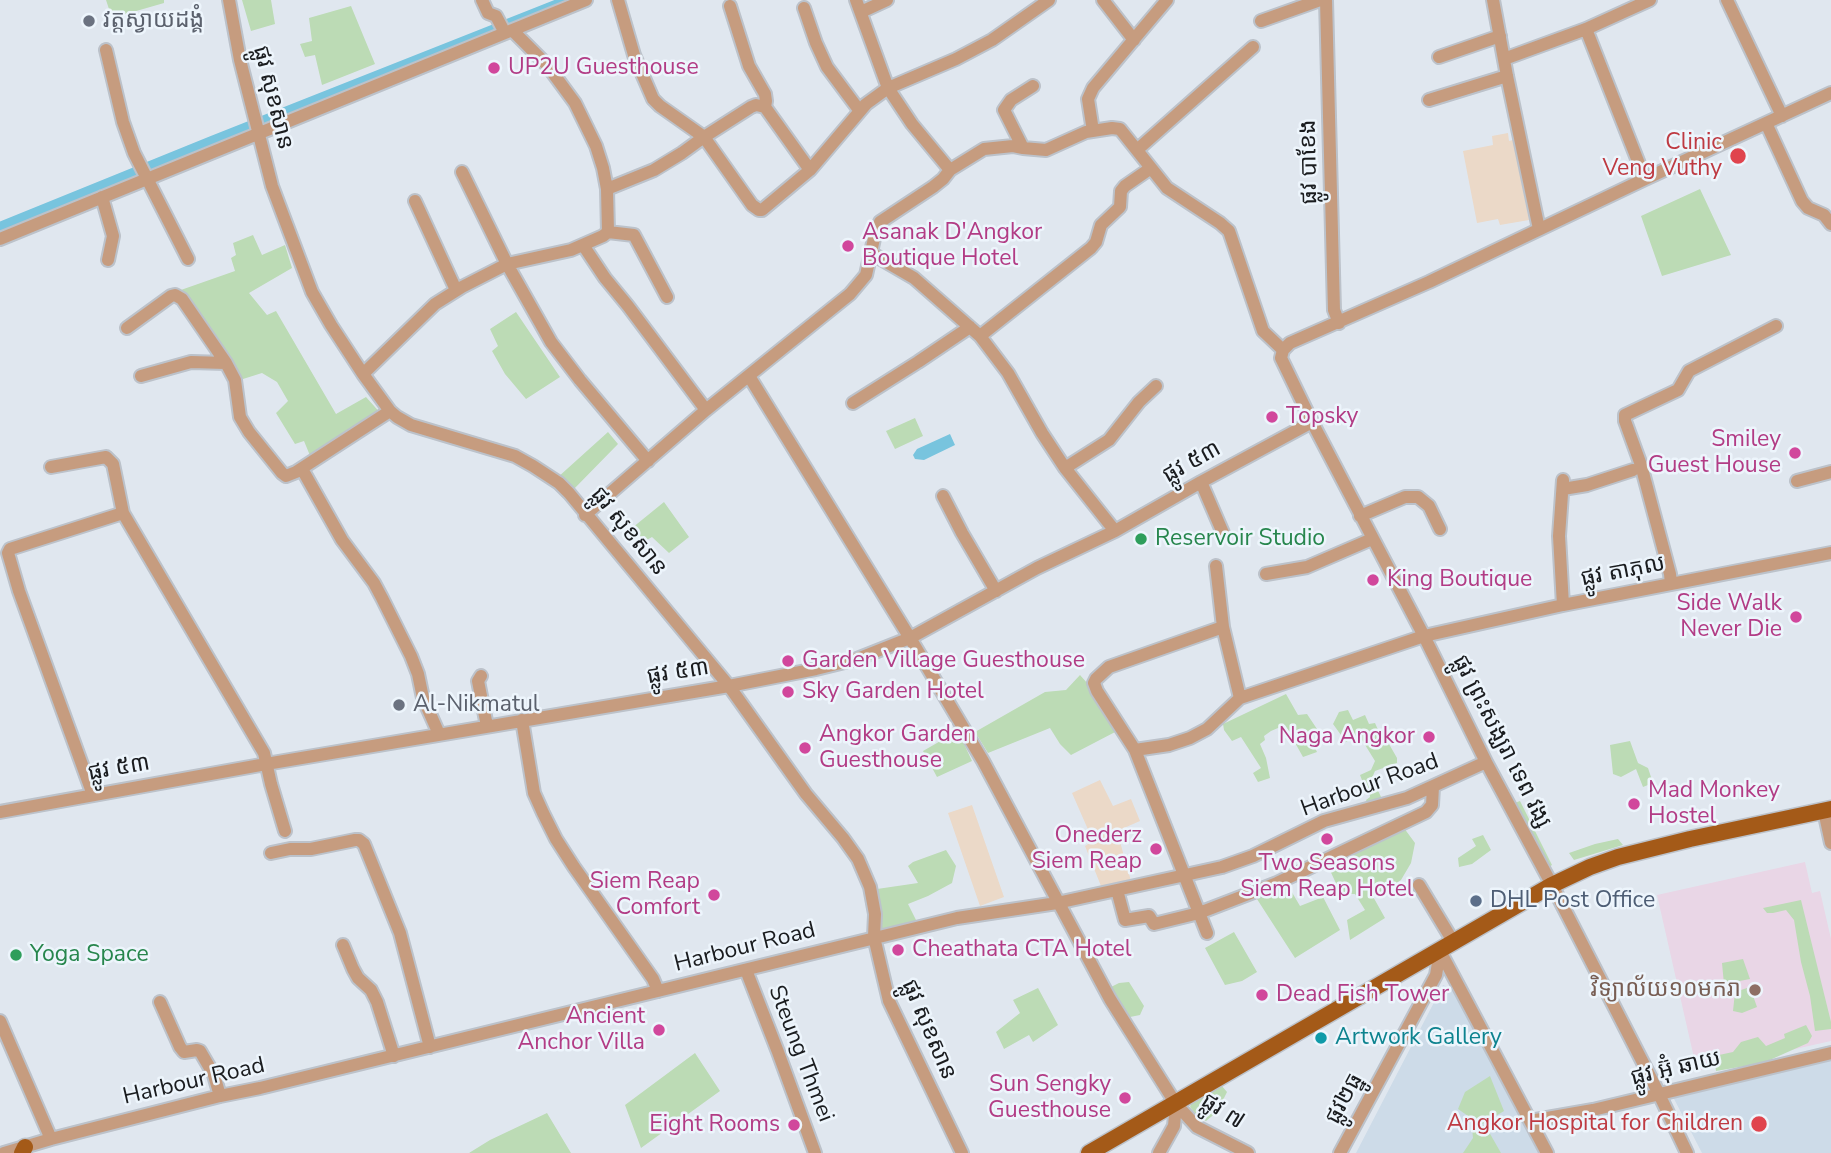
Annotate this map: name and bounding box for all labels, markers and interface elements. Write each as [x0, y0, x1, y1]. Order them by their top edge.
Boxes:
place label: វត្តស្វាយដង្គំ [103, 7, 204, 35]
marker: វត្តស្វាយដង្គំ [81, 13, 97, 29]
street label: ផ្លូវ សុខសាន [246, 43, 298, 153]
place label: UP2U Guesthouse [508, 54, 699, 82]
marker: UP2U Guesthouse [486, 60, 502, 76]
street label: ផ្លូវ បាខែង [1295, 119, 1325, 205]
place label: Clinic Veng Vuthy [1602, 129, 1722, 183]
marker: Clinic Veng Vuthy [1728, 146, 1748, 166]
place label: Asanak D'Angkor Boutique Hotel [862, 219, 1042, 273]
marker: Asanak D'Angkor Boutique Hotel [840, 238, 856, 254]
place label: Topsky [1286, 403, 1358, 431]
marker: Topsky [1264, 409, 1280, 425]
place label: Smiley Guest House [1648, 426, 1781, 480]
street label: ផ្លូវ ៥៣ [1158, 436, 1226, 490]
marker: Smiley Guest House [1787, 445, 1803, 461]
street label: ផ្លូវ សុខសាន [584, 482, 672, 582]
place label: Reservoir Studio [1155, 525, 1325, 553]
marker: Reservoir Studio [1133, 531, 1149, 547]
street label: ផ្លូវ តាភុល [1579, 550, 1667, 594]
place label: King Boutique [1387, 566, 1532, 594]
marker: King Boutique [1365, 572, 1381, 588]
place label: Side Walk Never Die [1676, 590, 1782, 644]
marker: Side Walk Never Die [1788, 609, 1804, 625]
place label: Garden Village Guesthouse [802, 647, 1085, 675]
street label: ផ្លូវ ព្រះសង្ឃរា ទេព វង្ស [1445, 651, 1557, 833]
marker: Garden Village Guesthouse [780, 653, 796, 669]
street label: ផ្លូវ ៥៣ [645, 654, 711, 692]
place label: Sky Garden Hotel [802, 678, 984, 706]
marker: Sky Garden Hotel [780, 684, 796, 700]
place label: Al-Nikmatul [413, 691, 540, 719]
marker: Al-Nikmatul [391, 697, 407, 713]
place label: Angkor Garden Guesthouse [819, 721, 976, 775]
place label: Naga Angkor [1279, 723, 1415, 751]
marker: Naga Angkor [1421, 729, 1437, 745]
marker: Angkor Garden Guesthouse [797, 740, 813, 756]
street label: Harbour Road [1297, 748, 1443, 824]
street label: ផ្លូវ ៥៣ [86, 750, 152, 788]
place label: Mad Monkey Hostel [1648, 777, 1780, 831]
marker: Mad Monkey Hostel [1626, 796, 1642, 812]
place label: Onederz Siem Reap [1032, 822, 1142, 876]
marker: Two Seasons Siem Reap Hotel [1319, 831, 1335, 847]
marker: Onederz Siem Reap [1148, 841, 1164, 857]
place label: Two Seasons Siem Reap Hotel [1240, 850, 1414, 904]
place label: Siem Reap Comfort [590, 868, 700, 922]
marker: Siem Reap Comfort [706, 887, 722, 903]
place label: DHL Post Office [1490, 887, 1655, 915]
marker: DHL Post Office [1468, 893, 1484, 909]
street label: Harbour Road [671, 917, 819, 979]
place label: Cheathata CTA Hotel [912, 936, 1132, 964]
place label: Yoga Space [30, 941, 149, 969]
marker: Cheathata CTA Hotel [890, 942, 906, 958]
marker: Yoga Space [8, 947, 24, 963]
street label: ផ្លូវ សុខសាន [894, 976, 962, 1084]
place label: វិទ្យាល័យ១០មករា [1591, 976, 1741, 1004]
place label: Dead Fish Tower [1276, 981, 1449, 1009]
street label: Steung Thmei [761, 982, 839, 1126]
marker: វិទ្យាល័យ១០មករា [1747, 982, 1763, 998]
marker: Dead Fish Tower [1254, 987, 1270, 1003]
place label: Ancient Anchor Villa [518, 1003, 645, 1057]
marker: Ancient Anchor Villa [651, 1022, 667, 1038]
place label: Artwork Gallery [1335, 1024, 1502, 1052]
marker: Artwork Gallery [1313, 1030, 1329, 1046]
street label: ផ្លូវ អ៊ុំ ឆាយ [1628, 1045, 1724, 1093]
street label: Harbour Road [120, 1052, 268, 1112]
street label: ផ្លូវ២ធ្នូ [1320, 1069, 1370, 1129]
place label: Sun Sengky Guesthouse [988, 1071, 1111, 1125]
street label: ផ្លូវ ៧ [1195, 1088, 1249, 1136]
marker: Sun Sengky Guesthouse [1117, 1090, 1133, 1106]
place label: Angkor Hospital for Children [1447, 1110, 1743, 1138]
place label: Eight Rooms [649, 1111, 780, 1139]
marker: Angkor Hospital for Children [1749, 1114, 1769, 1134]
marker: Eight Rooms [786, 1117, 802, 1133]

